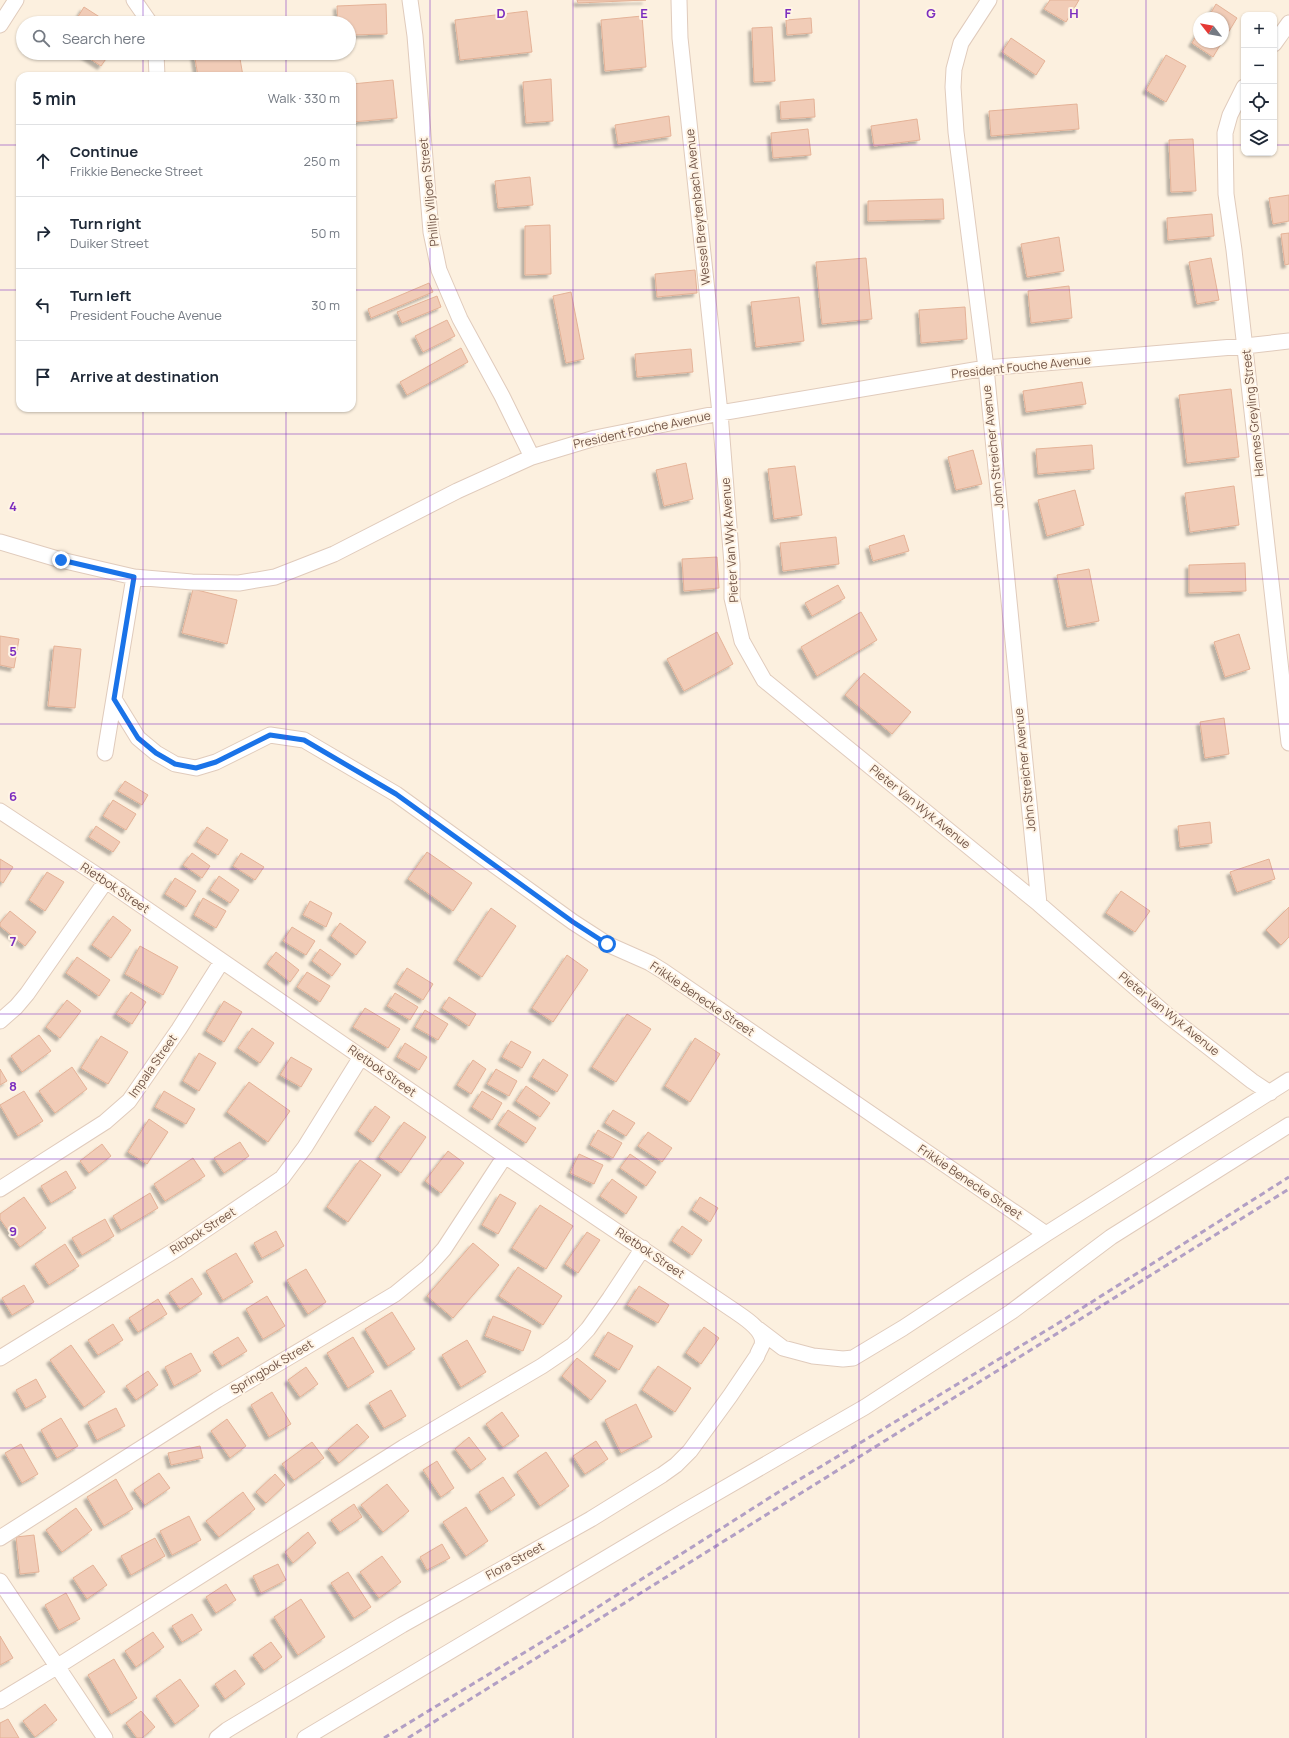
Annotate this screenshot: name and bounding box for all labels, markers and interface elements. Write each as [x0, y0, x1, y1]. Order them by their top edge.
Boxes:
text: D [496, 4, 506, 22]
text: E [640, 4, 648, 22]
text: F [785, 4, 792, 22]
text: G [926, 4, 936, 22]
text: H [1069, 4, 1079, 22]
north arrow [1193, 12, 1229, 48]
map controls [1241, 12, 1277, 156]
button: + [1241, 12, 1277, 48]
search box [16, 16, 356, 60]
icon: search [30, 27, 52, 49]
text: Search here [62, 28, 145, 49]
button: − [1241, 48, 1277, 84]
button: locate [1241, 84, 1277, 120]
text: 5 min [32, 87, 76, 110]
text: Walk · 330 m [268, 89, 340, 107]
button: layers [1241, 120, 1277, 156]
street label: Wessel Breytenbach Avenue [681, 128, 714, 286]
street label: Phillip Viljoen Street [414, 137, 443, 247]
text: Continue [70, 141, 138, 162]
icon: ahead [32, 150, 54, 172]
text: 250 m [304, 152, 340, 170]
text: Frikkie Benecke Street [70, 162, 203, 180]
text: Turn right [70, 213, 141, 234]
icon: right [32, 222, 54, 244]
text: 50 m [311, 224, 340, 242]
text: Duiker Street [70, 234, 149, 252]
text: Turn left [70, 285, 132, 306]
icon: left [32, 294, 54, 316]
text: 30 m [311, 296, 340, 314]
text: President Fouche Avenue [70, 306, 222, 324]
street label: Hannes Greyling Street [1237, 348, 1268, 478]
street label: President Fouche Avenue [950, 351, 1092, 382]
icon: arrive [32, 366, 54, 388]
text: Arrive at destination [70, 366, 219, 387]
street label: John Streicher Avenue [978, 384, 1007, 510]
street label: President Fouche Avenue [572, 407, 712, 452]
street label: Pieter Van Wyk Avenue [717, 477, 742, 603]
text: 4 [9, 497, 17, 515]
route end [52, 551, 70, 569]
text: 5 [9, 642, 17, 660]
street label: John Streicher Avenue [1010, 707, 1039, 833]
street label: Pieter Van Wyk Avenue [866, 761, 974, 853]
text: 6 [9, 787, 17, 805]
street label: Rietbok Street [77, 858, 153, 917]
text: 7 [10, 932, 17, 950]
route start [598, 935, 616, 953]
street label: Frikkie Benecke Street [647, 957, 758, 1040]
street label: Pieter Van Wyk Avenue [1115, 968, 1223, 1060]
street label: Impala Street [124, 1030, 181, 1101]
street label: Rietbok Street [345, 1041, 420, 1101]
text: 8 [9, 1077, 17, 1095]
street label: Frikkie Benecke Street [915, 1140, 1026, 1223]
street label: Ribbok Street [167, 1203, 239, 1258]
text: 9 [9, 1222, 17, 1240]
street label: Rietbok Street [612, 1223, 688, 1282]
street label: Springbok Street [227, 1335, 316, 1398]
street label: Flora Street [482, 1537, 547, 1584]

